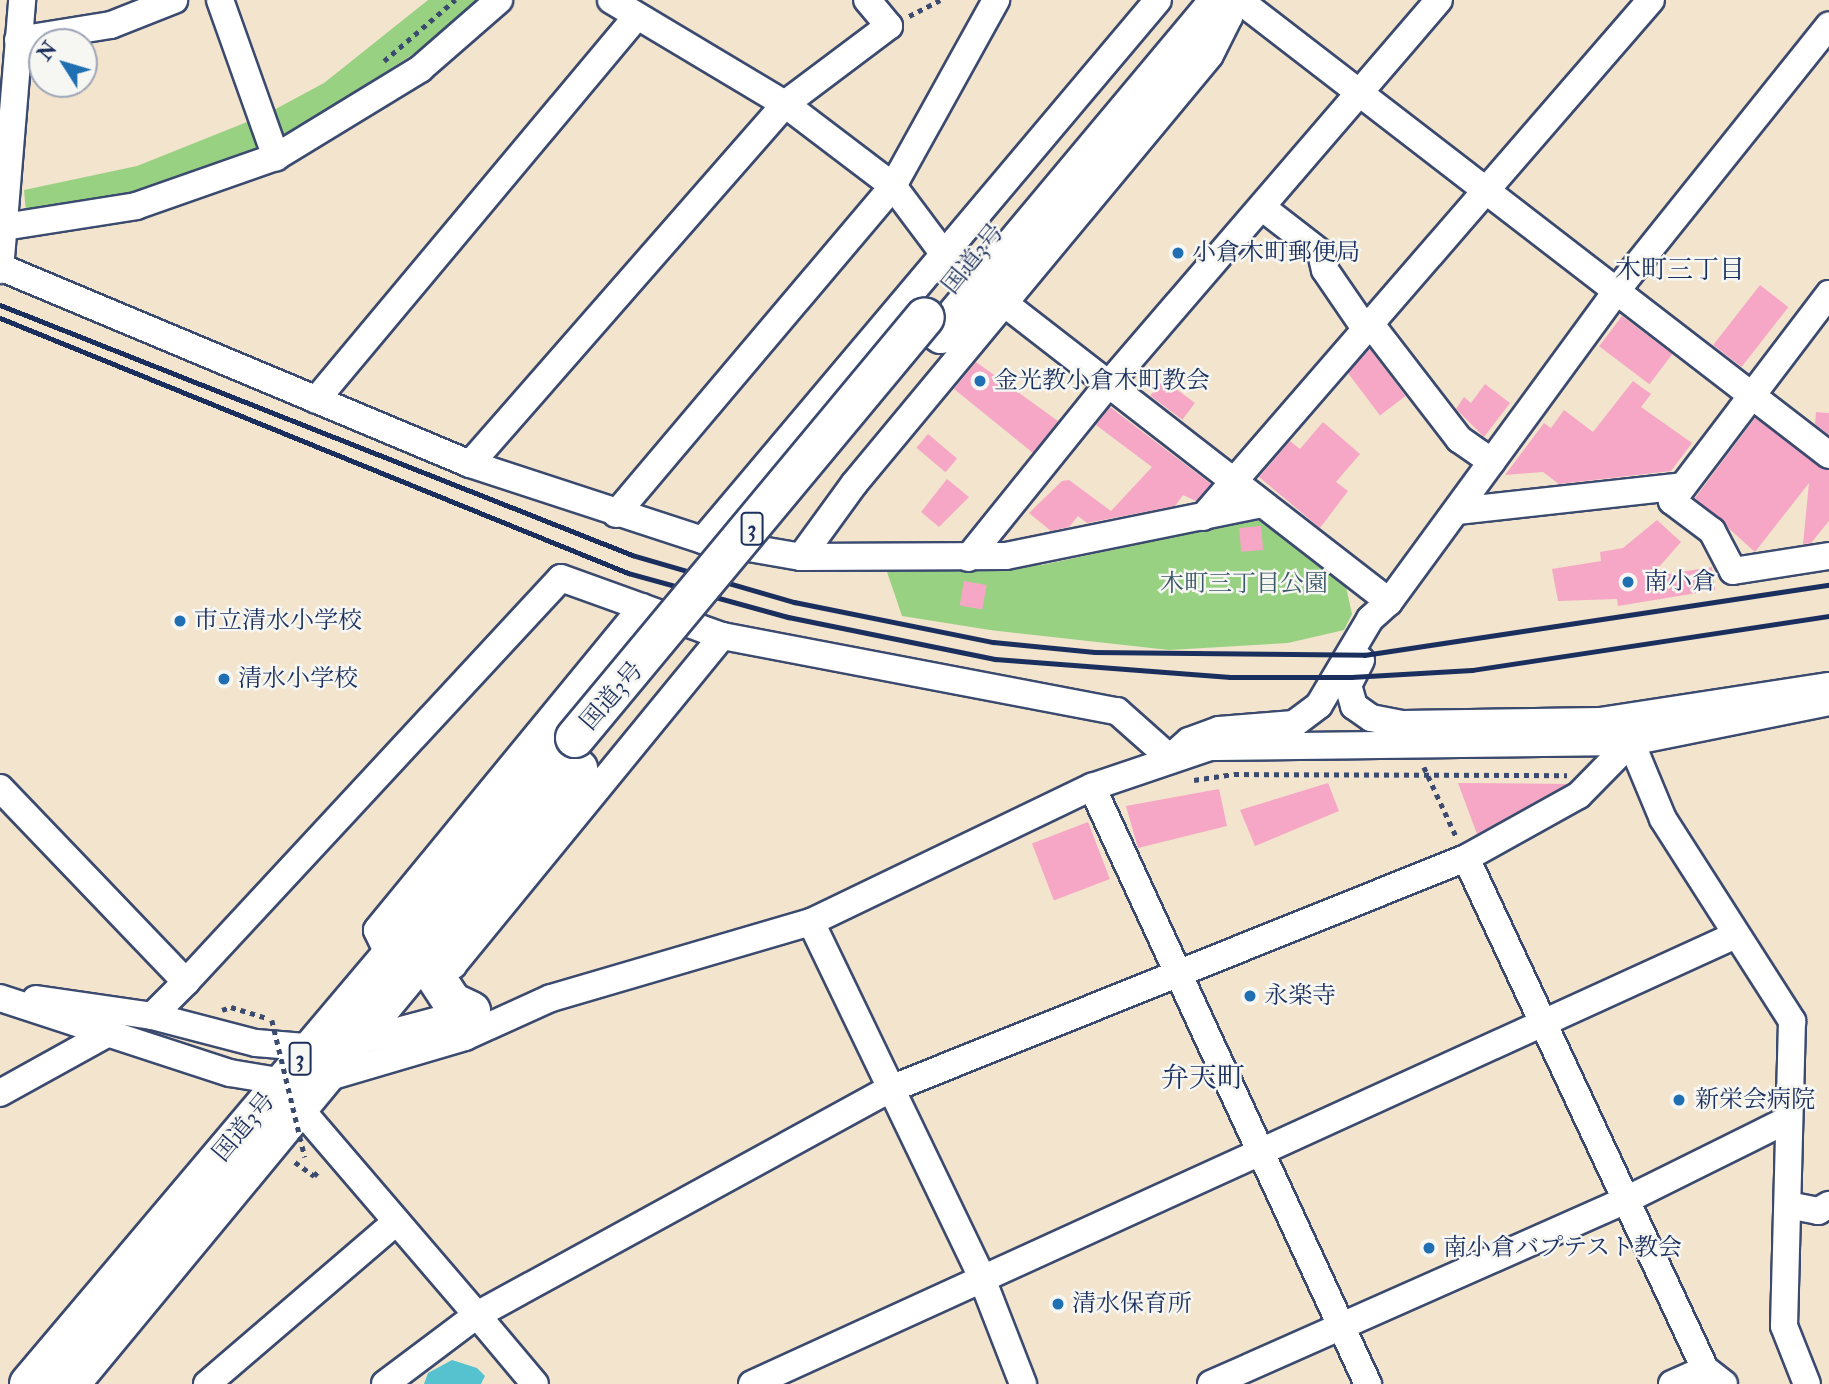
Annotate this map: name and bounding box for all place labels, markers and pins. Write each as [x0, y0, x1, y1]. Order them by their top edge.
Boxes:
place label: 小倉木町郵便局 [1192, 239, 1360, 267]
marker: 小倉木町郵便局 [1170, 245, 1186, 261]
place label: 金光教小倉木町教会 [994, 367, 1210, 395]
marker: 金光教小倉木町教会 [972, 373, 988, 389]
place label: 南小倉 [1644, 568, 1716, 596]
marker: 南小倉 [1618, 572, 1638, 592]
place label: 市立清水小学校 [194, 607, 362, 635]
marker: 市立清水小学校 [172, 613, 188, 629]
place label: 清水小学校 [238, 665, 358, 693]
marker: 清水小学校 [216, 671, 232, 687]
place label: 永楽寺 [1264, 982, 1336, 1010]
marker: 永楽寺 [1242, 988, 1258, 1004]
place label: 新栄会病院 [1695, 1086, 1815, 1114]
marker: 新栄会病院 [1669, 1090, 1689, 1110]
place label: 南小倉バプテスト教会 [1443, 1234, 1683, 1262]
marker: 南小倉バプテスト教会 [1421, 1240, 1437, 1256]
place label: 清水保育所 [1072, 1290, 1192, 1318]
marker: 清水保育所 [1050, 1296, 1066, 1312]

